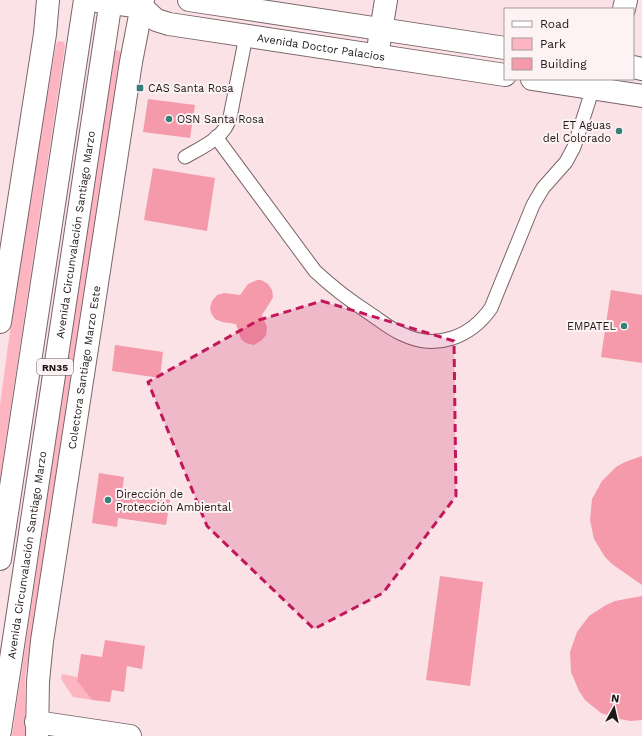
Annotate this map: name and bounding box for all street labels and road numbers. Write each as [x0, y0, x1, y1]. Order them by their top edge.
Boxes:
street label: Avenida Doctor Palacios [256, 31, 386, 63]
street label: Avenida Circunvalación Santiago Marzo [53, 130, 98, 339]
street label: Colectora Santiago Marzo Este [65, 285, 103, 450]
road number: RN35 [37, 359, 73, 375]
street label: Avenida Circunvalación Santiago Marzo [5, 450, 49, 660]

